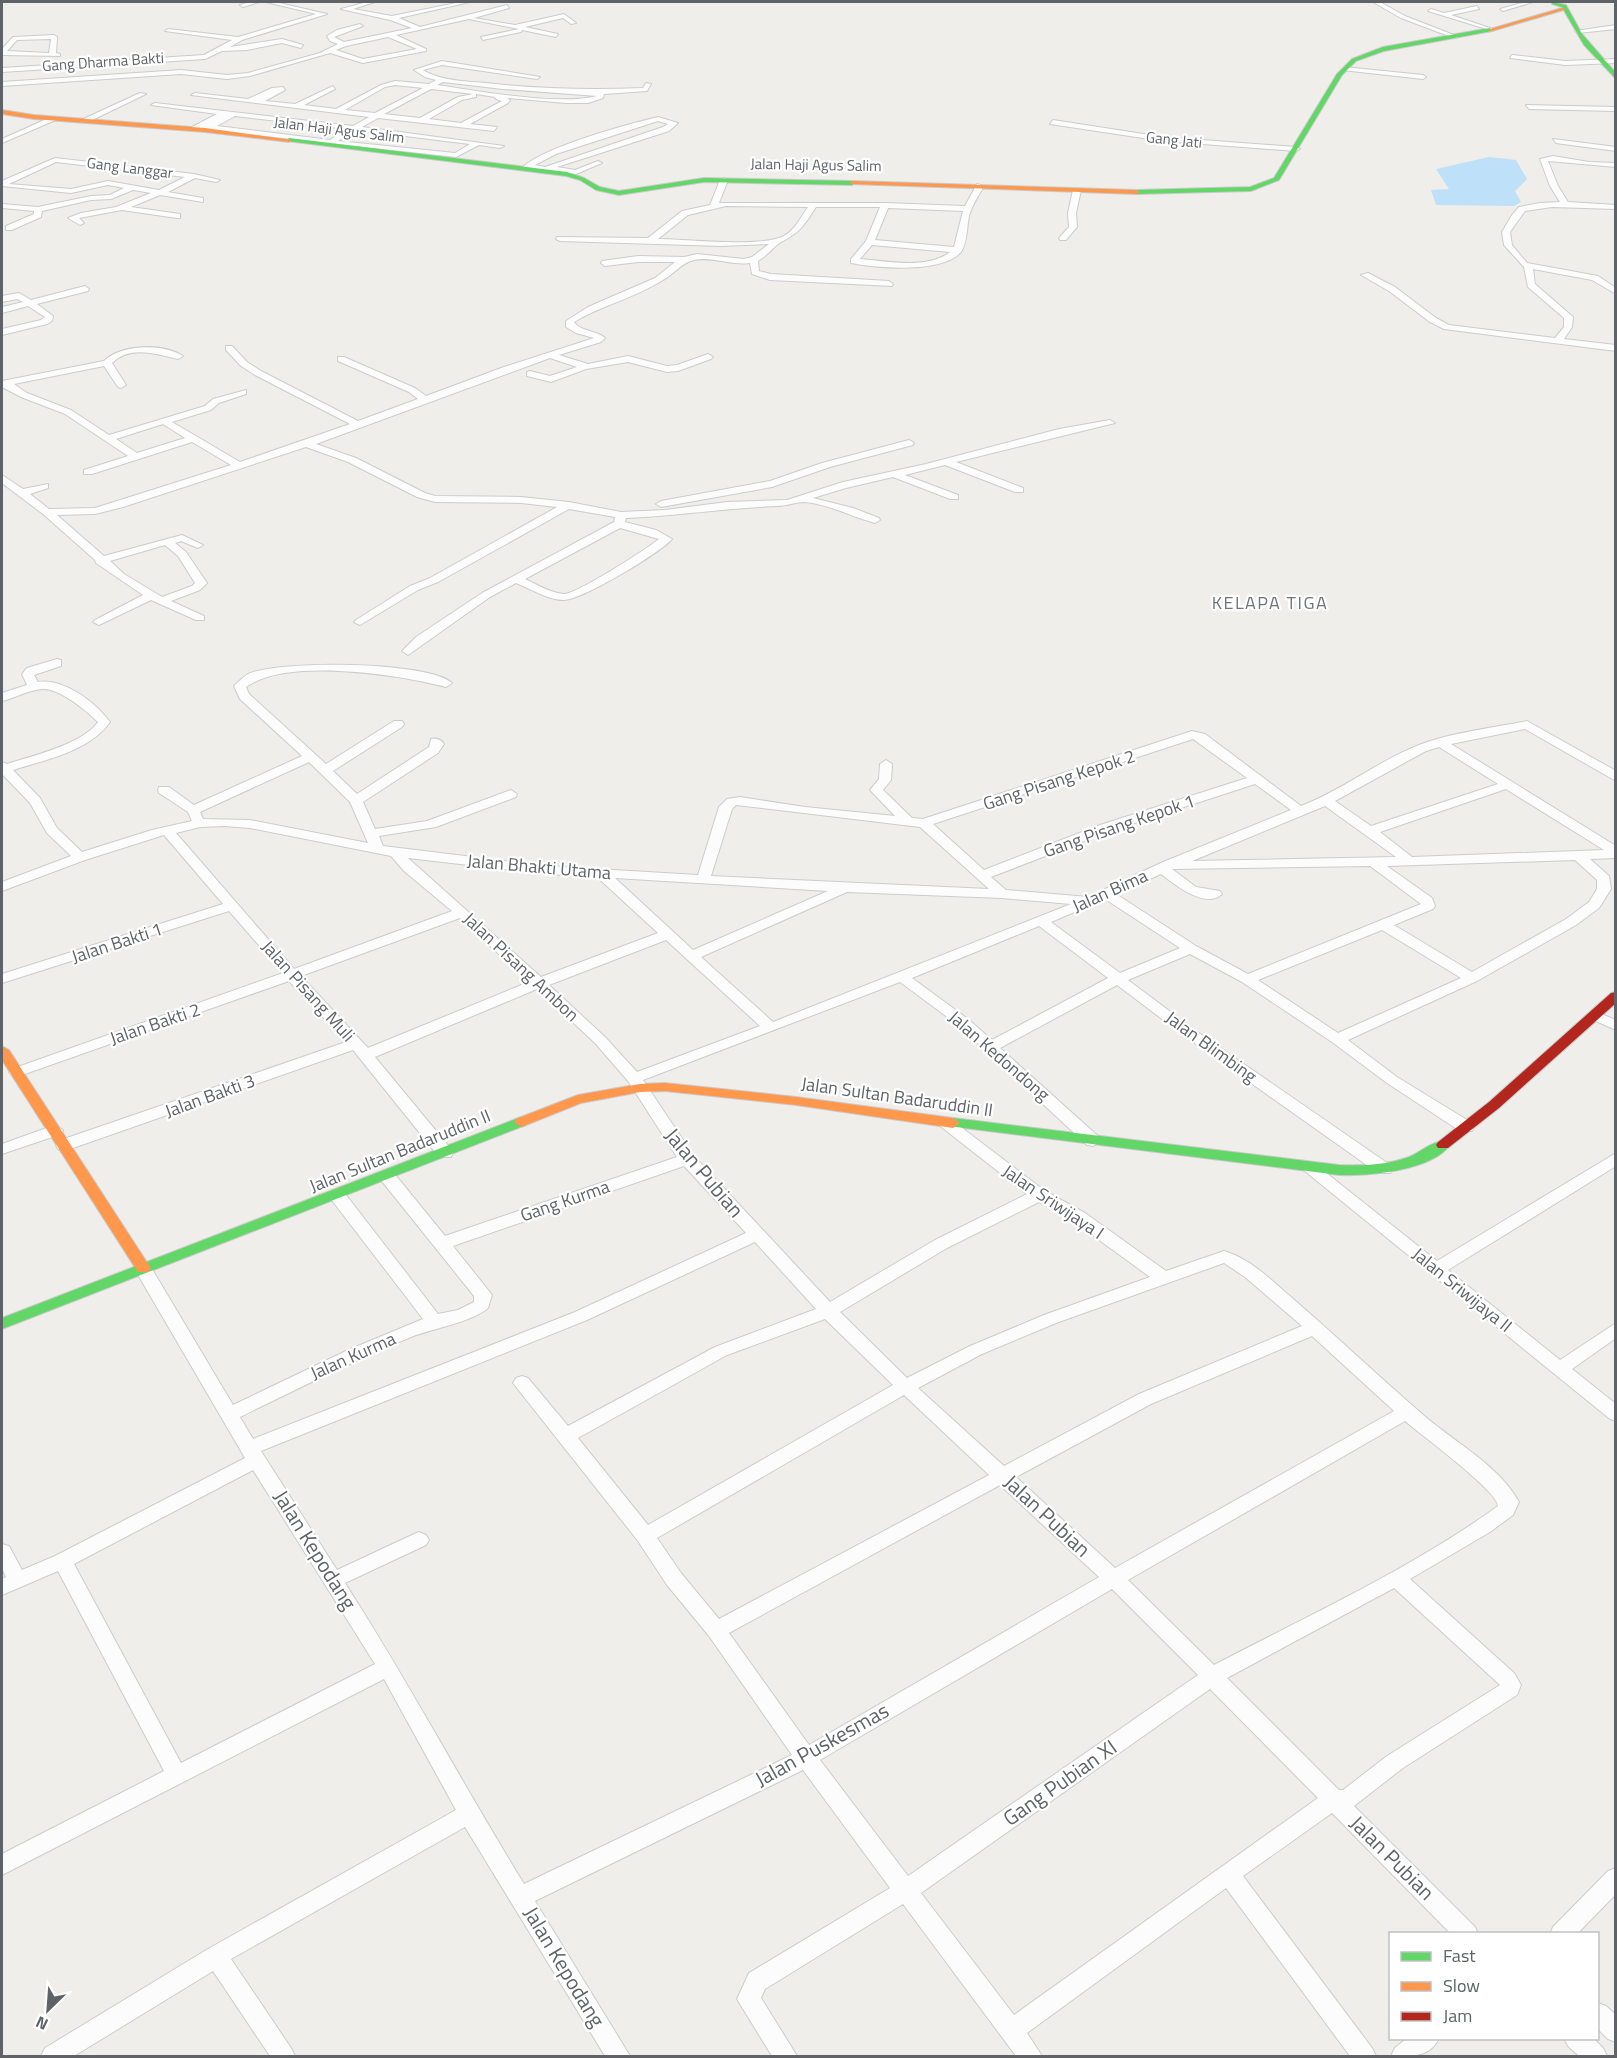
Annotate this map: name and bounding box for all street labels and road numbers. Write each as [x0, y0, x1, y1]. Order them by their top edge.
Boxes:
street label: Gang Dharma Bakti [41, 46, 165, 77]
street label: Jalan Haji Agus Salim [272, 110, 406, 149]
street label: Gang Jati [1145, 125, 1203, 154]
street label: Gang Langgar [86, 151, 174, 184]
street label: Jalan Haji Agus Salim [750, 152, 882, 177]
street label: Gang Pisang Kepok 2 [979, 742, 1138, 817]
street label: Gang Pisang Kepok 1 [1039, 787, 1198, 864]
street label: Jalan Bhakti Utama [466, 847, 612, 886]
street label: Jalan Bima [1068, 862, 1152, 919]
street label: Jalan Pisang Ambon [457, 905, 586, 1028]
street label: Jalan Bakti 1 [68, 915, 166, 970]
street label: Jalan Pisang Muli [255, 934, 361, 1048]
street label: Jalan Bakti 2 [106, 995, 204, 1052]
street label: Jalan Kedondong [943, 1004, 1056, 1107]
street label: Jalan Blimbing [1160, 1004, 1263, 1089]
street label: Jalan Bakti 3 [161, 1067, 259, 1124]
street label: Jalan Sultan Badaruddin II [799, 1070, 995, 1123]
street label: Jalan Sultan Badaruddin II [305, 1102, 495, 1199]
street label: Jalan Pubian [658, 1120, 752, 1224]
street label: Jalan Sriwijaya I [997, 1158, 1110, 1246]
street label: Gang Kurma [517, 1173, 613, 1228]
street label: Jalan Sriwijaya II [1406, 1241, 1518, 1338]
street label: Jalan Kurma [306, 1325, 400, 1386]
street label: Jalan Pubian [997, 1466, 1098, 1564]
street label: Jalan Kepodang [266, 1483, 366, 1616]
street label: Jalan Puskesmas [748, 1694, 895, 1794]
street label: Gang Pubian XI [996, 1731, 1123, 1833]
street label: Jalan Pubian [1343, 1807, 1443, 1907]
street label: Jalan Kepodang [516, 1900, 614, 2033]

